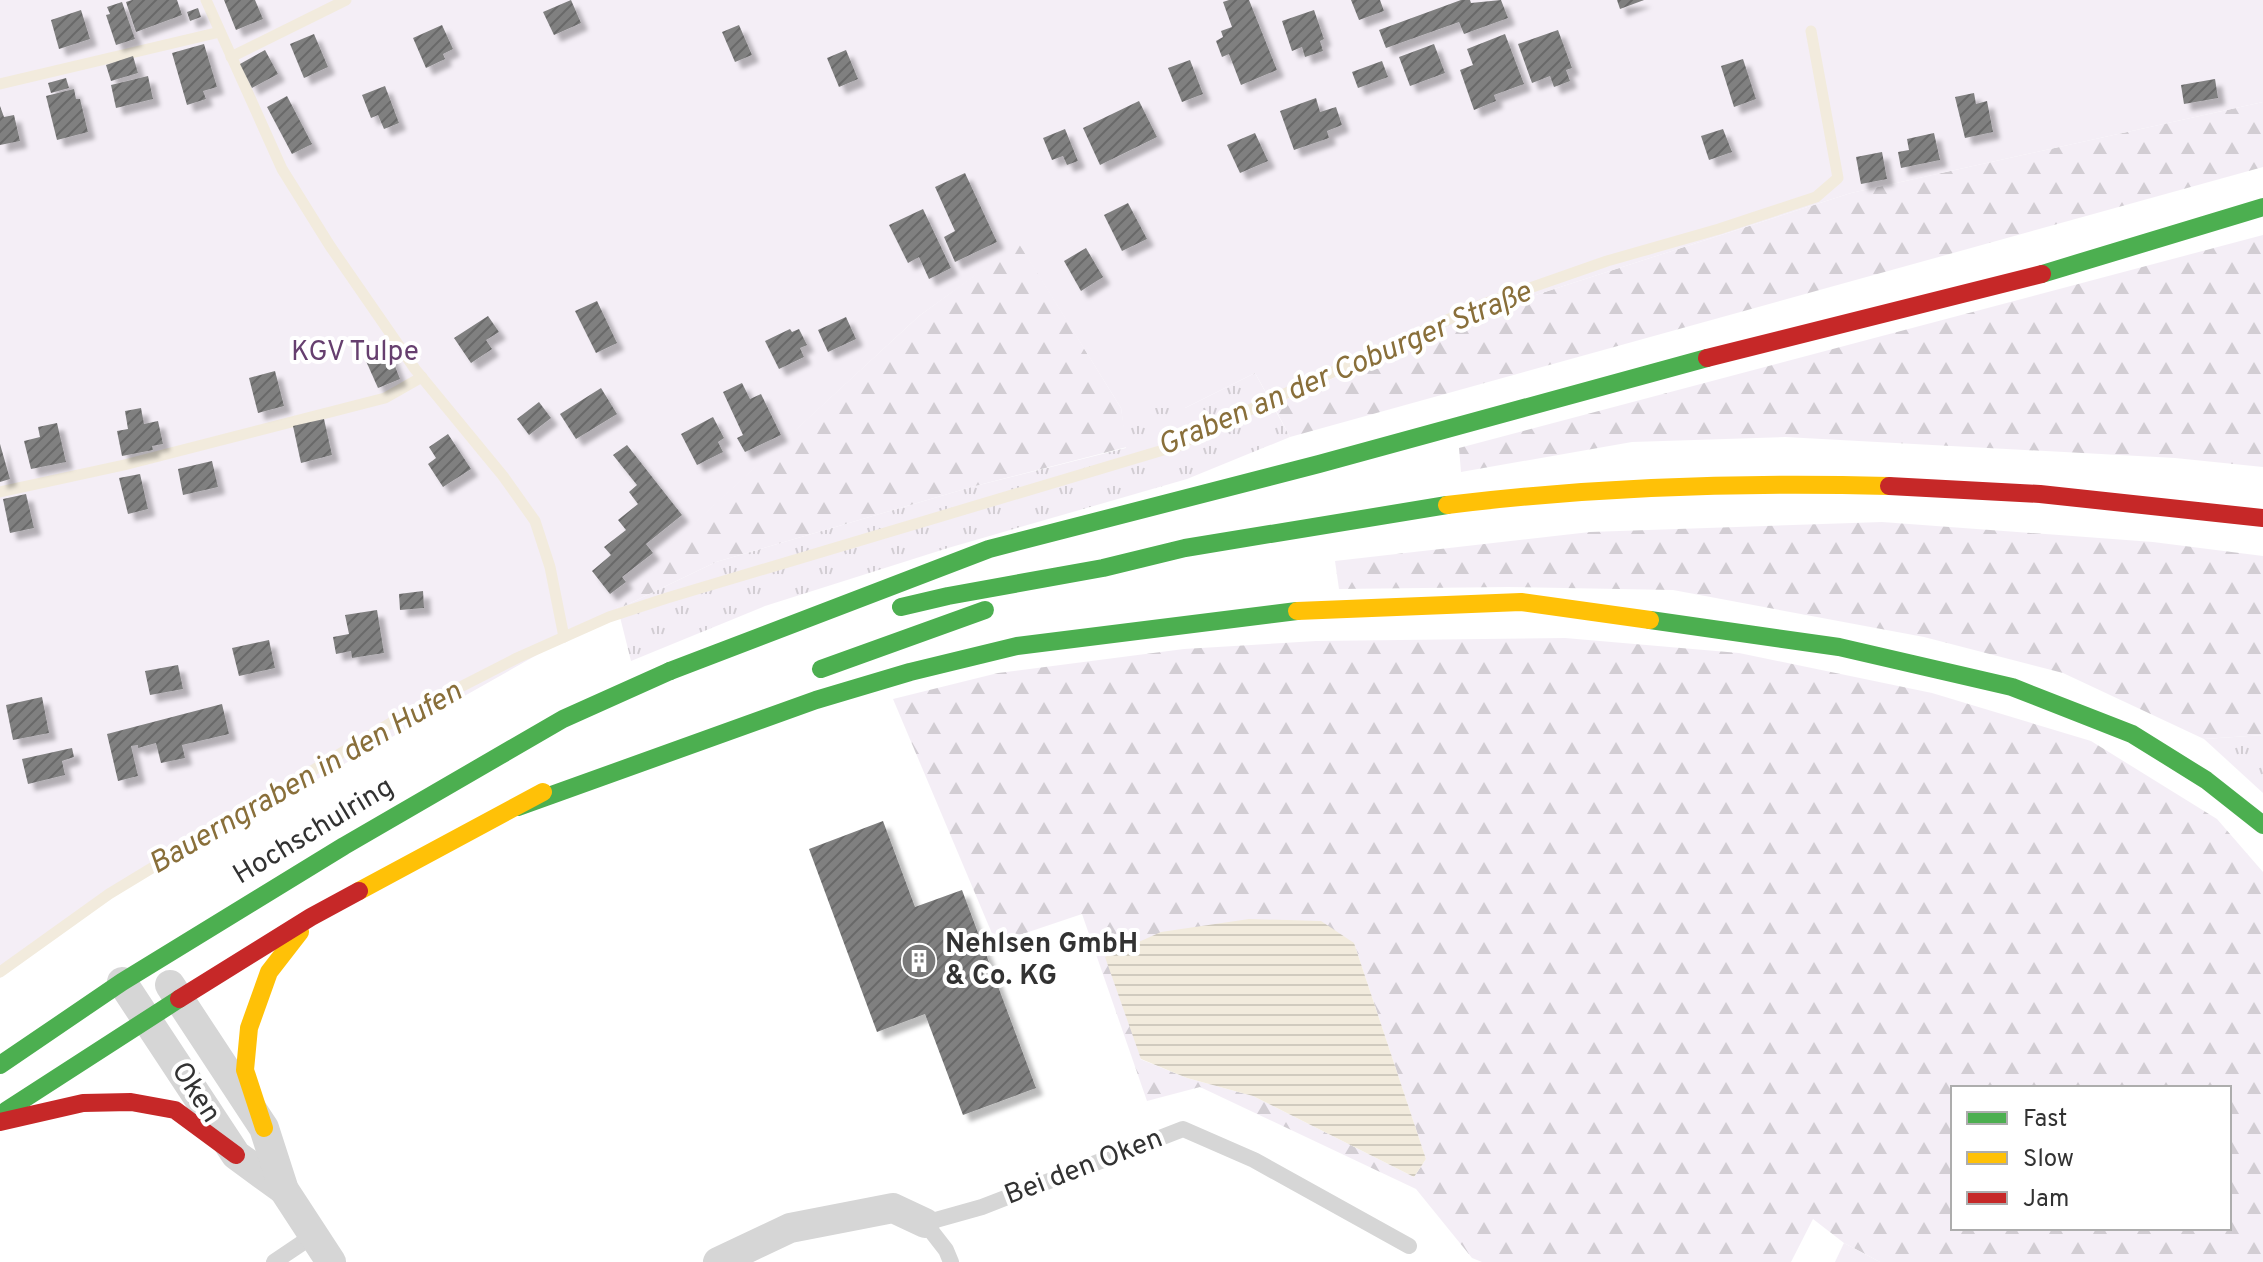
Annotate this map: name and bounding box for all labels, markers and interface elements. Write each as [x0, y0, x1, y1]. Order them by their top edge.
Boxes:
water label: Graben an der Coburger Straße [1153, 274, 1538, 466]
park label: KGV Tulpe [291, 335, 419, 371]
water label: Bauerngraben in den Hufen [143, 674, 469, 884]
street label: Hochschulring [227, 770, 401, 894]
place label: Nehlsen GmbH & Co. KG [945, 927, 1138, 995]
building icon: Nehlsen GmbH & Co. KG [900, 942, 938, 980]
street label: Oken [162, 1056, 228, 1130]
legend [1951, 1086, 2231, 1230]
text: Fast [2023, 1105, 2067, 1135]
street label: Bei den Oken [1000, 1121, 1168, 1215]
text: Slow [2023, 1145, 2074, 1175]
text: Jam [2023, 1185, 2069, 1215]

